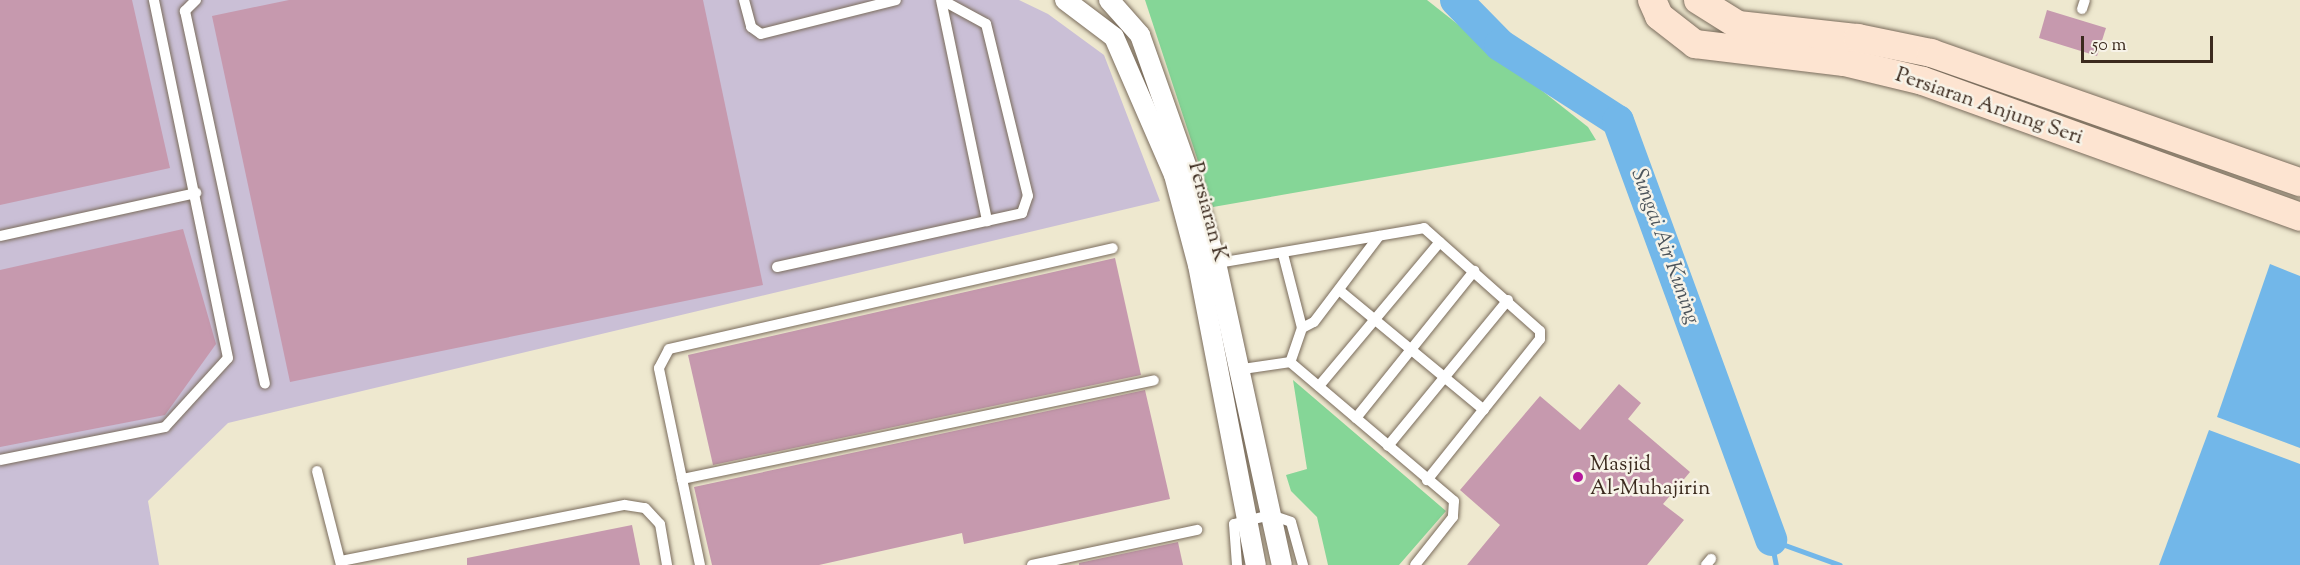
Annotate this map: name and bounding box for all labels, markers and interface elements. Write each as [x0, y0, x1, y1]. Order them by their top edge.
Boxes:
scale bar [2084, 24, 2216, 62]
text: 50 m [2092, 33, 2126, 59]
street label: Persiaran Anjung Seri [1892, 63, 2086, 151]
street label: Persiaran K [1182, 160, 1232, 264]
water label: Sungai Air Kuning [1624, 166, 1704, 328]
place label: Masjid Al-Muhajirin [1590, 452, 1710, 502]
marker: Masjid Al-Muhajirin [1571, 470, 1585, 484]

